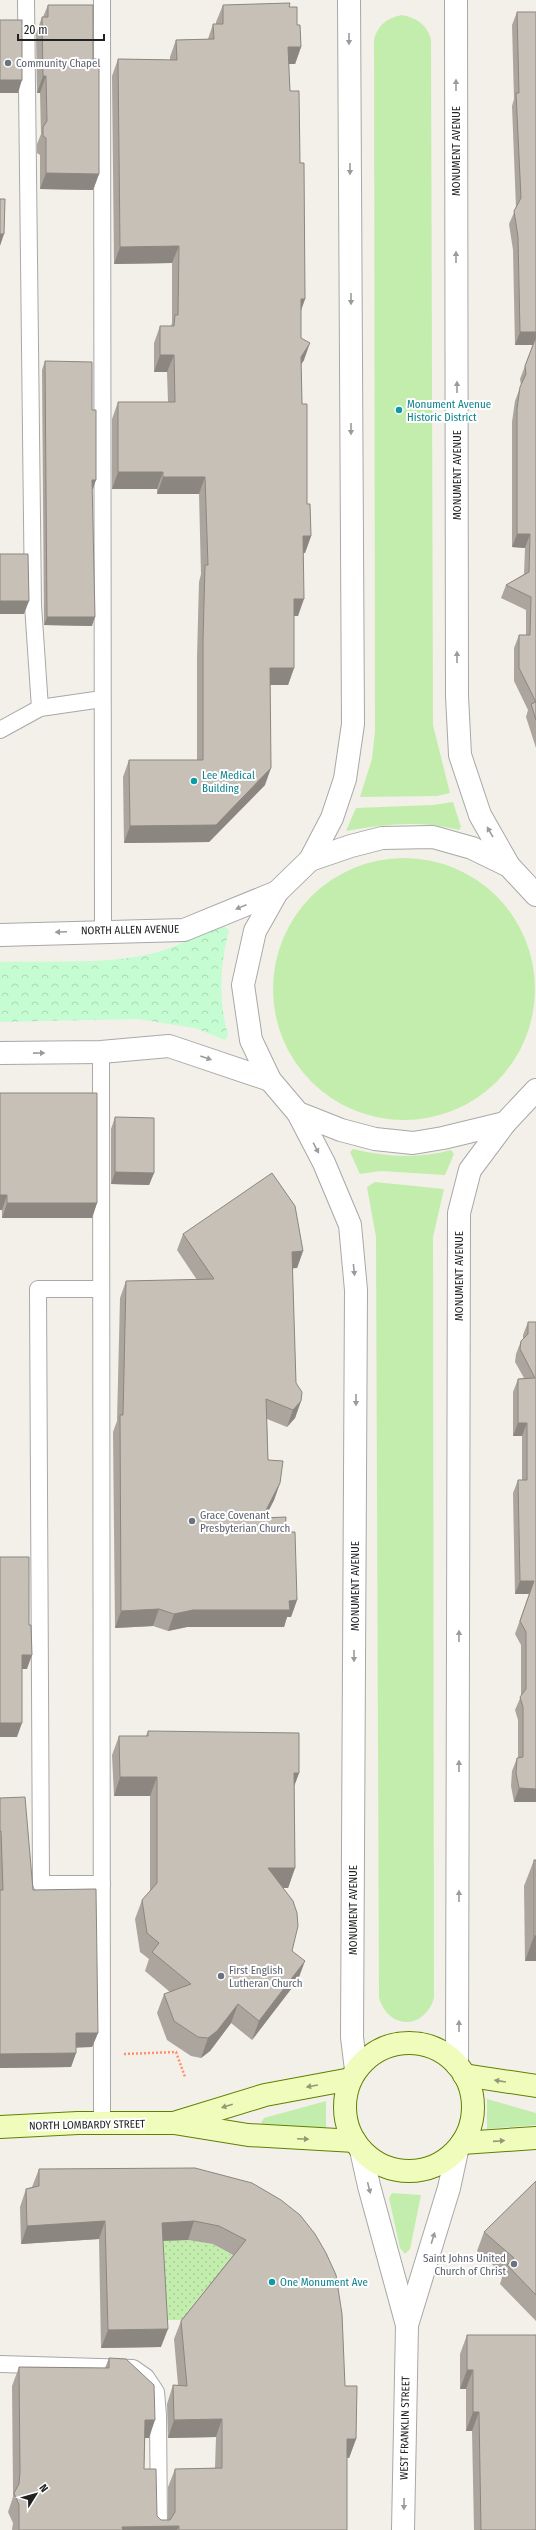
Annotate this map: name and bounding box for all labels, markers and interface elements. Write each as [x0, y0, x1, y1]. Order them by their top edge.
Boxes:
scale bar [18, 16, 104, 42]
text: 20 m [24, 23, 48, 37]
one-way arrow [346, 33, 352, 46]
place label: Community Chapel [16, 57, 100, 70]
marker: Community Chapel [3, 58, 13, 68]
one-way arrow [453, 78, 459, 91]
street label: MONUMENT AVENUE [450, 106, 463, 196]
one-way arrow [347, 163, 353, 176]
one-way arrow [453, 250, 459, 263]
one-way arrow [348, 293, 354, 306]
one-way arrow [453, 381, 460, 393]
place label: Monument Avenue Historic District [407, 398, 491, 424]
marker: Monument Avenue Historic District [394, 405, 404, 415]
one-way arrow [348, 423, 354, 436]
street label: MONUMENT AVENUE [451, 430, 464, 520]
one-way arrow [454, 650, 460, 663]
place label: Lee Medical Building [202, 769, 255, 795]
marker: Lee Medical Building [189, 776, 199, 786]
one-way arrow [486, 827, 493, 838]
one-way arrow [235, 904, 247, 910]
street label: NORTH ALLEN AVENUE [81, 923, 179, 937]
one-way arrow [54, 929, 67, 935]
one-way arrow [33, 1050, 46, 1056]
one-way arrow [201, 1056, 213, 1062]
one-way arrow [313, 1142, 319, 1154]
street label: MONUMENT AVENUE [453, 1231, 466, 1321]
one-way arrow [351, 1264, 358, 1277]
one-way arrow [353, 1394, 359, 1407]
place label: Grace Covenant Presbyterian Church [200, 1509, 290, 1535]
marker: Grace Covenant Presbyterian Church [187, 1516, 197, 1526]
street label: MONUMENT AVENUE [349, 1541, 362, 1631]
one-way arrow [456, 1629, 462, 1642]
one-way arrow [351, 1650, 357, 1663]
one-way arrow [456, 1759, 462, 1772]
street label: MONUMENT AVENUE [347, 1865, 360, 1955]
one-way arrow [456, 1889, 462, 1902]
place label: First English Lutheran Church [229, 1964, 303, 1990]
marker: First English Lutheran Church [216, 1971, 226, 1981]
one-way arrow [456, 2019, 462, 2032]
one-way arrow [494, 2078, 506, 2084]
one-way arrow [306, 2083, 318, 2089]
one-way arrow [221, 2103, 233, 2109]
street label: NORTH LOMBARDY STREET [29, 2117, 146, 2133]
one-way arrow [297, 2135, 309, 2142]
one-way arrow [493, 2137, 505, 2144]
one-way arrow [367, 2182, 373, 2194]
one-way arrow [431, 2232, 437, 2244]
place label: Saint Johns United Church of Christ [423, 2252, 506, 2278]
marker: Saint Johns United Church of Christ [509, 2259, 519, 2269]
place label: One Monument Ave [280, 2276, 368, 2289]
marker: One Monument Ave [267, 2277, 277, 2287]
street label: WEST FRANKLIN STREET [398, 2375, 412, 2480]
north arrow [16, 2474, 56, 2514]
text: N [36, 2482, 51, 2495]
one-way arrow [401, 2498, 407, 2511]

